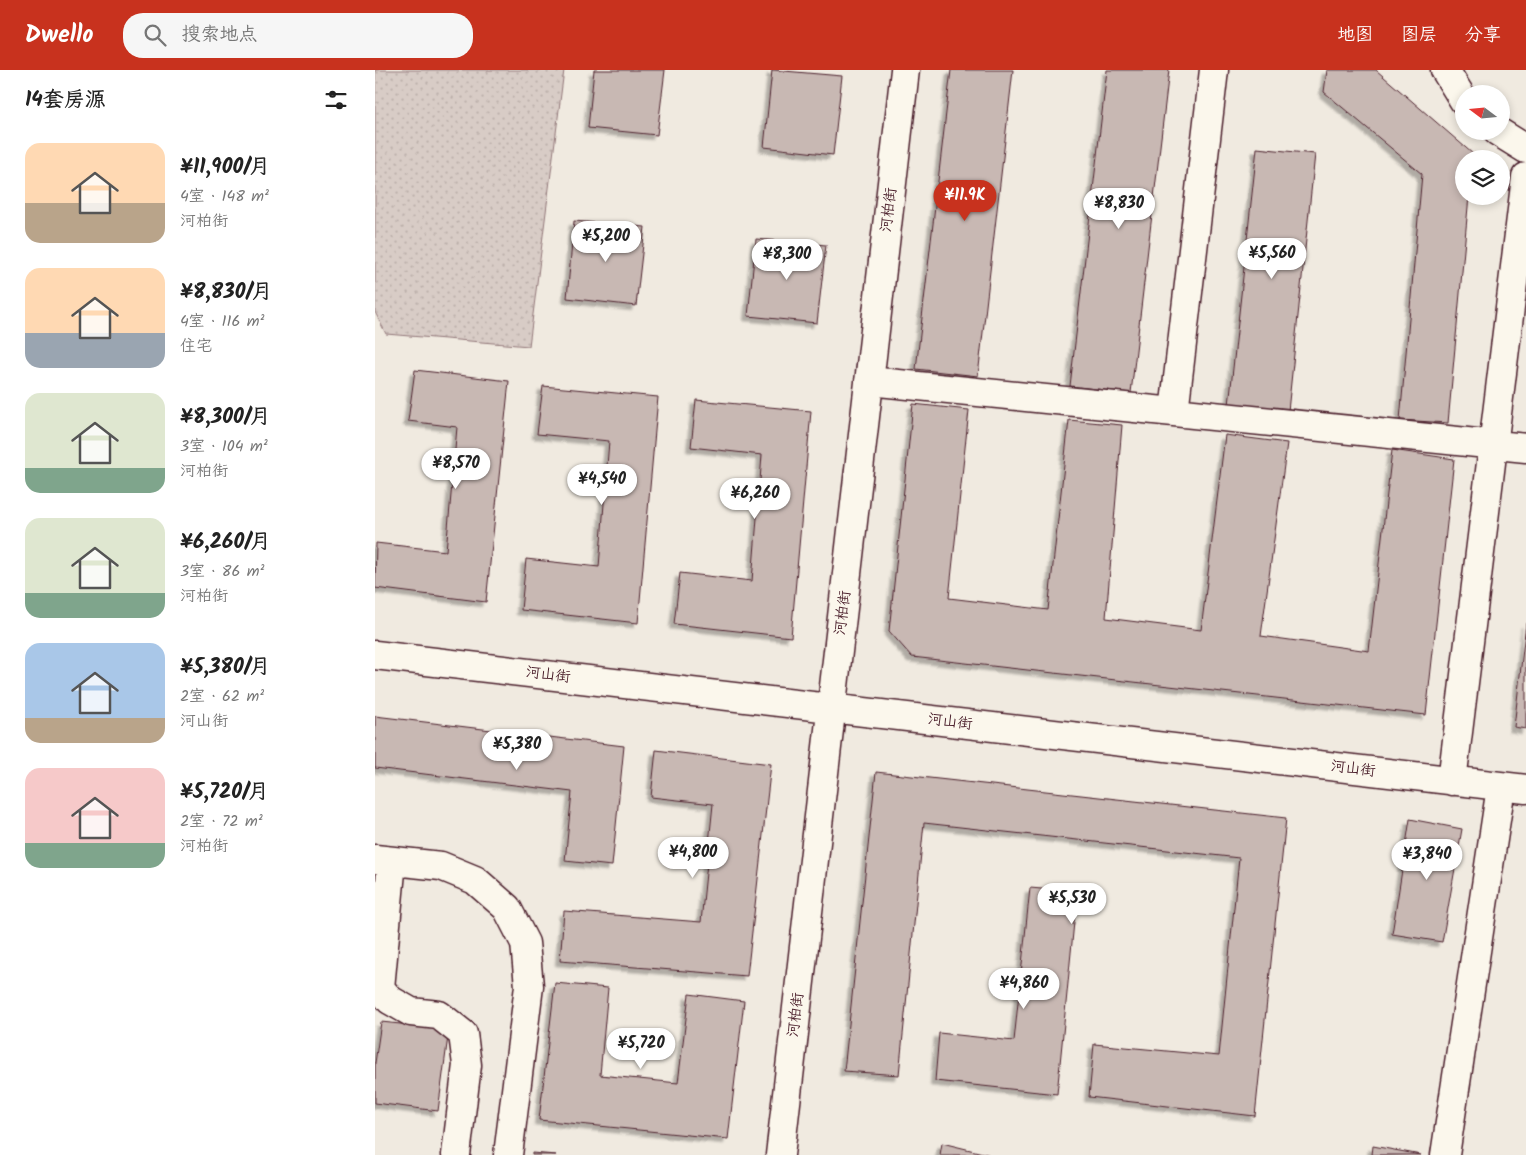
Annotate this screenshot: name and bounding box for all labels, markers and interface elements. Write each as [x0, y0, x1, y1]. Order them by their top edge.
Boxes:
search box [123, 13, 473, 58]
text: Dwello [25, 16, 93, 55]
text: 搜索地点 [181, 20, 257, 50]
icon: search [141, 21, 169, 49]
text: 地图 [1337, 21, 1373, 50]
text: 图层 [1401, 21, 1437, 50]
text: 分享 [1465, 21, 1501, 50]
text: 14套房源 [25, 84, 106, 117]
north arrow [1455, 85, 1510, 140]
map controls [1455, 85, 1510, 205]
icon: filters [322, 86, 350, 114]
button: layers [1455, 150, 1510, 205]
text: ¥11,900/月 [180, 151, 270, 184]
icon: home [65, 163, 125, 223]
pin: ¥11.9K [924, 180, 1006, 222]
text: ¥11.9K [944, 183, 986, 208]
text: 4室 · 148 m² [180, 184, 269, 209]
street label: 河柏街 [874, 186, 904, 234]
pin: ¥8,830 [1078, 188, 1160, 230]
text: ¥8,830 [1094, 191, 1144, 216]
text: 河柏街 [180, 209, 228, 234]
pin: ¥5,200 [565, 220, 647, 263]
text: ¥5,200 [582, 224, 630, 249]
pin: ¥8,300 [746, 238, 828, 281]
pin: ¥5,560 [1231, 238, 1313, 280]
text: ¥5,560 [1248, 241, 1296, 266]
text: ¥8,300 [763, 242, 811, 267]
text: ¥8,830/月 [180, 276, 272, 309]
icon: home [65, 288, 125, 348]
text: 4室 · 116 m² [180, 309, 264, 334]
text: 住宅 [180, 334, 212, 359]
text: ¥8,300/月 [180, 401, 271, 434]
icon: home [65, 413, 125, 473]
text: 3室 · 104 m² [180, 434, 268, 459]
pin: ¥8,570 [415, 448, 497, 490]
text: ¥8,570 [432, 451, 480, 476]
text: 河柏街 [180, 459, 228, 484]
pin: ¥4,540 [561, 464, 643, 506]
text: ¥4,540 [578, 467, 626, 492]
pin: ¥6,260 [714, 478, 796, 520]
text: ¥6,260 [731, 481, 779, 506]
text: ¥6,260/月 [180, 526, 271, 559]
icon: home [65, 538, 125, 598]
text: 3室 · 86 m² [180, 559, 264, 584]
text: 河柏街 [180, 584, 228, 609]
street label: 河柏街 [828, 589, 858, 637]
text: ¥5,380/月 [180, 651, 271, 684]
street label: 河山街 [524, 660, 572, 690]
icon: home [65, 663, 125, 723]
text: 2室 · 62 m² [180, 684, 264, 709]
street label: 河山街 [926, 707, 974, 737]
text: 河山街 [180, 709, 228, 734]
pin: ¥5,380 [476, 728, 558, 771]
text: ¥5,380 [493, 732, 541, 757]
street label: 河山街 [1329, 754, 1377, 784]
text: ¥5,720/月 [180, 776, 269, 809]
icon: home [65, 788, 125, 848]
text: 2室 · 72 m² [180, 809, 263, 834]
text: 河柏街 [180, 834, 228, 859]
pin: ¥4,800 [652, 836, 734, 879]
pin: ¥3,840 [1386, 838, 1468, 881]
text: ¥4,800 [669, 840, 717, 865]
text: ¥3,840 [1402, 842, 1452, 867]
pin: ¥5,530 [1031, 882, 1113, 925]
text: ¥5,530 [1048, 886, 1096, 911]
pin: ¥4,860 [983, 968, 1065, 1010]
text: ¥4,860 [999, 971, 1049, 996]
street label: 河柏街 [781, 991, 811, 1039]
pin: ¥5,720 [600, 1028, 682, 1070]
text: ¥5,720 [617, 1031, 665, 1056]

